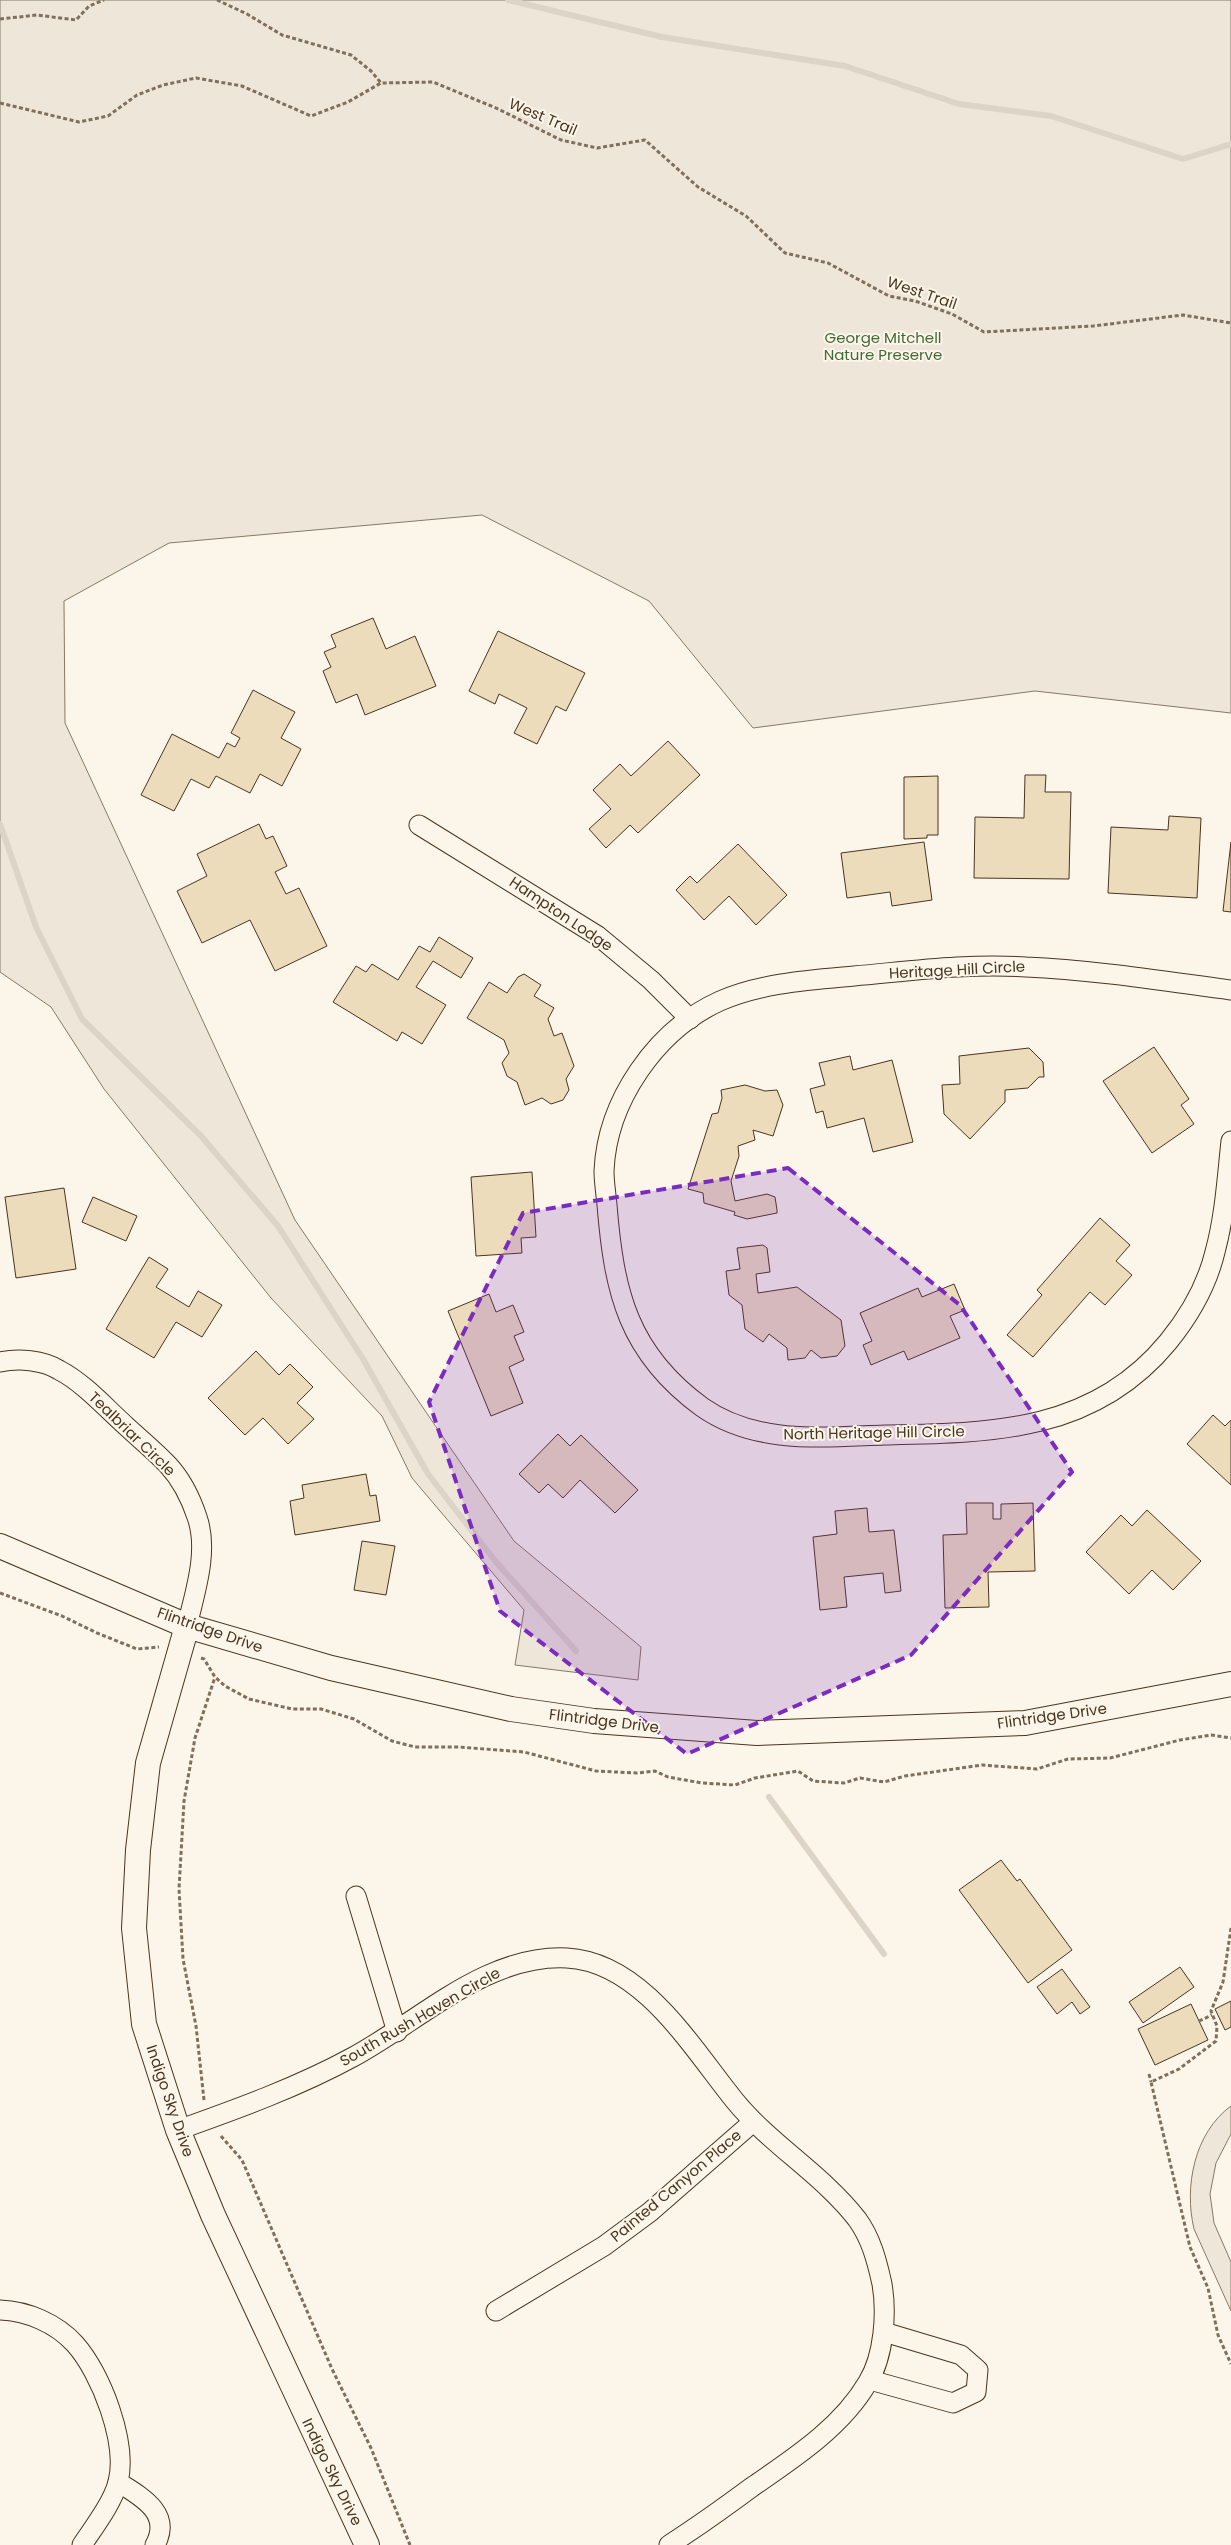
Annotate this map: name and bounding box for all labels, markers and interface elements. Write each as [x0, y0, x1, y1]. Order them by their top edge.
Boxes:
street label: West Trail [506, 93, 581, 140]
street label: West Trail [884, 271, 960, 314]
park label: George Mitchell Nature Preserve [824, 327, 942, 365]
street label: Hampton Lodge [505, 871, 617, 956]
street label: Heritage Hill Circle [888, 955, 1026, 984]
street label: Tealbriar Circle [84, 1387, 180, 1481]
street label: North Heritage Hill Circle [783, 1420, 965, 1445]
street label: Flintridge Drive [155, 1602, 266, 1657]
street label: Flintridge Drive [996, 1697, 1108, 1734]
street label: Flintridge Drive [548, 1703, 660, 1738]
street label: South Rush Haven Circle [336, 1962, 504, 2071]
street label: Indigo Sky Drive [141, 2042, 200, 2160]
street label: Painted Canyon Place [606, 2125, 746, 2247]
street label: Indigo Sky Drive [297, 2414, 368, 2529]

